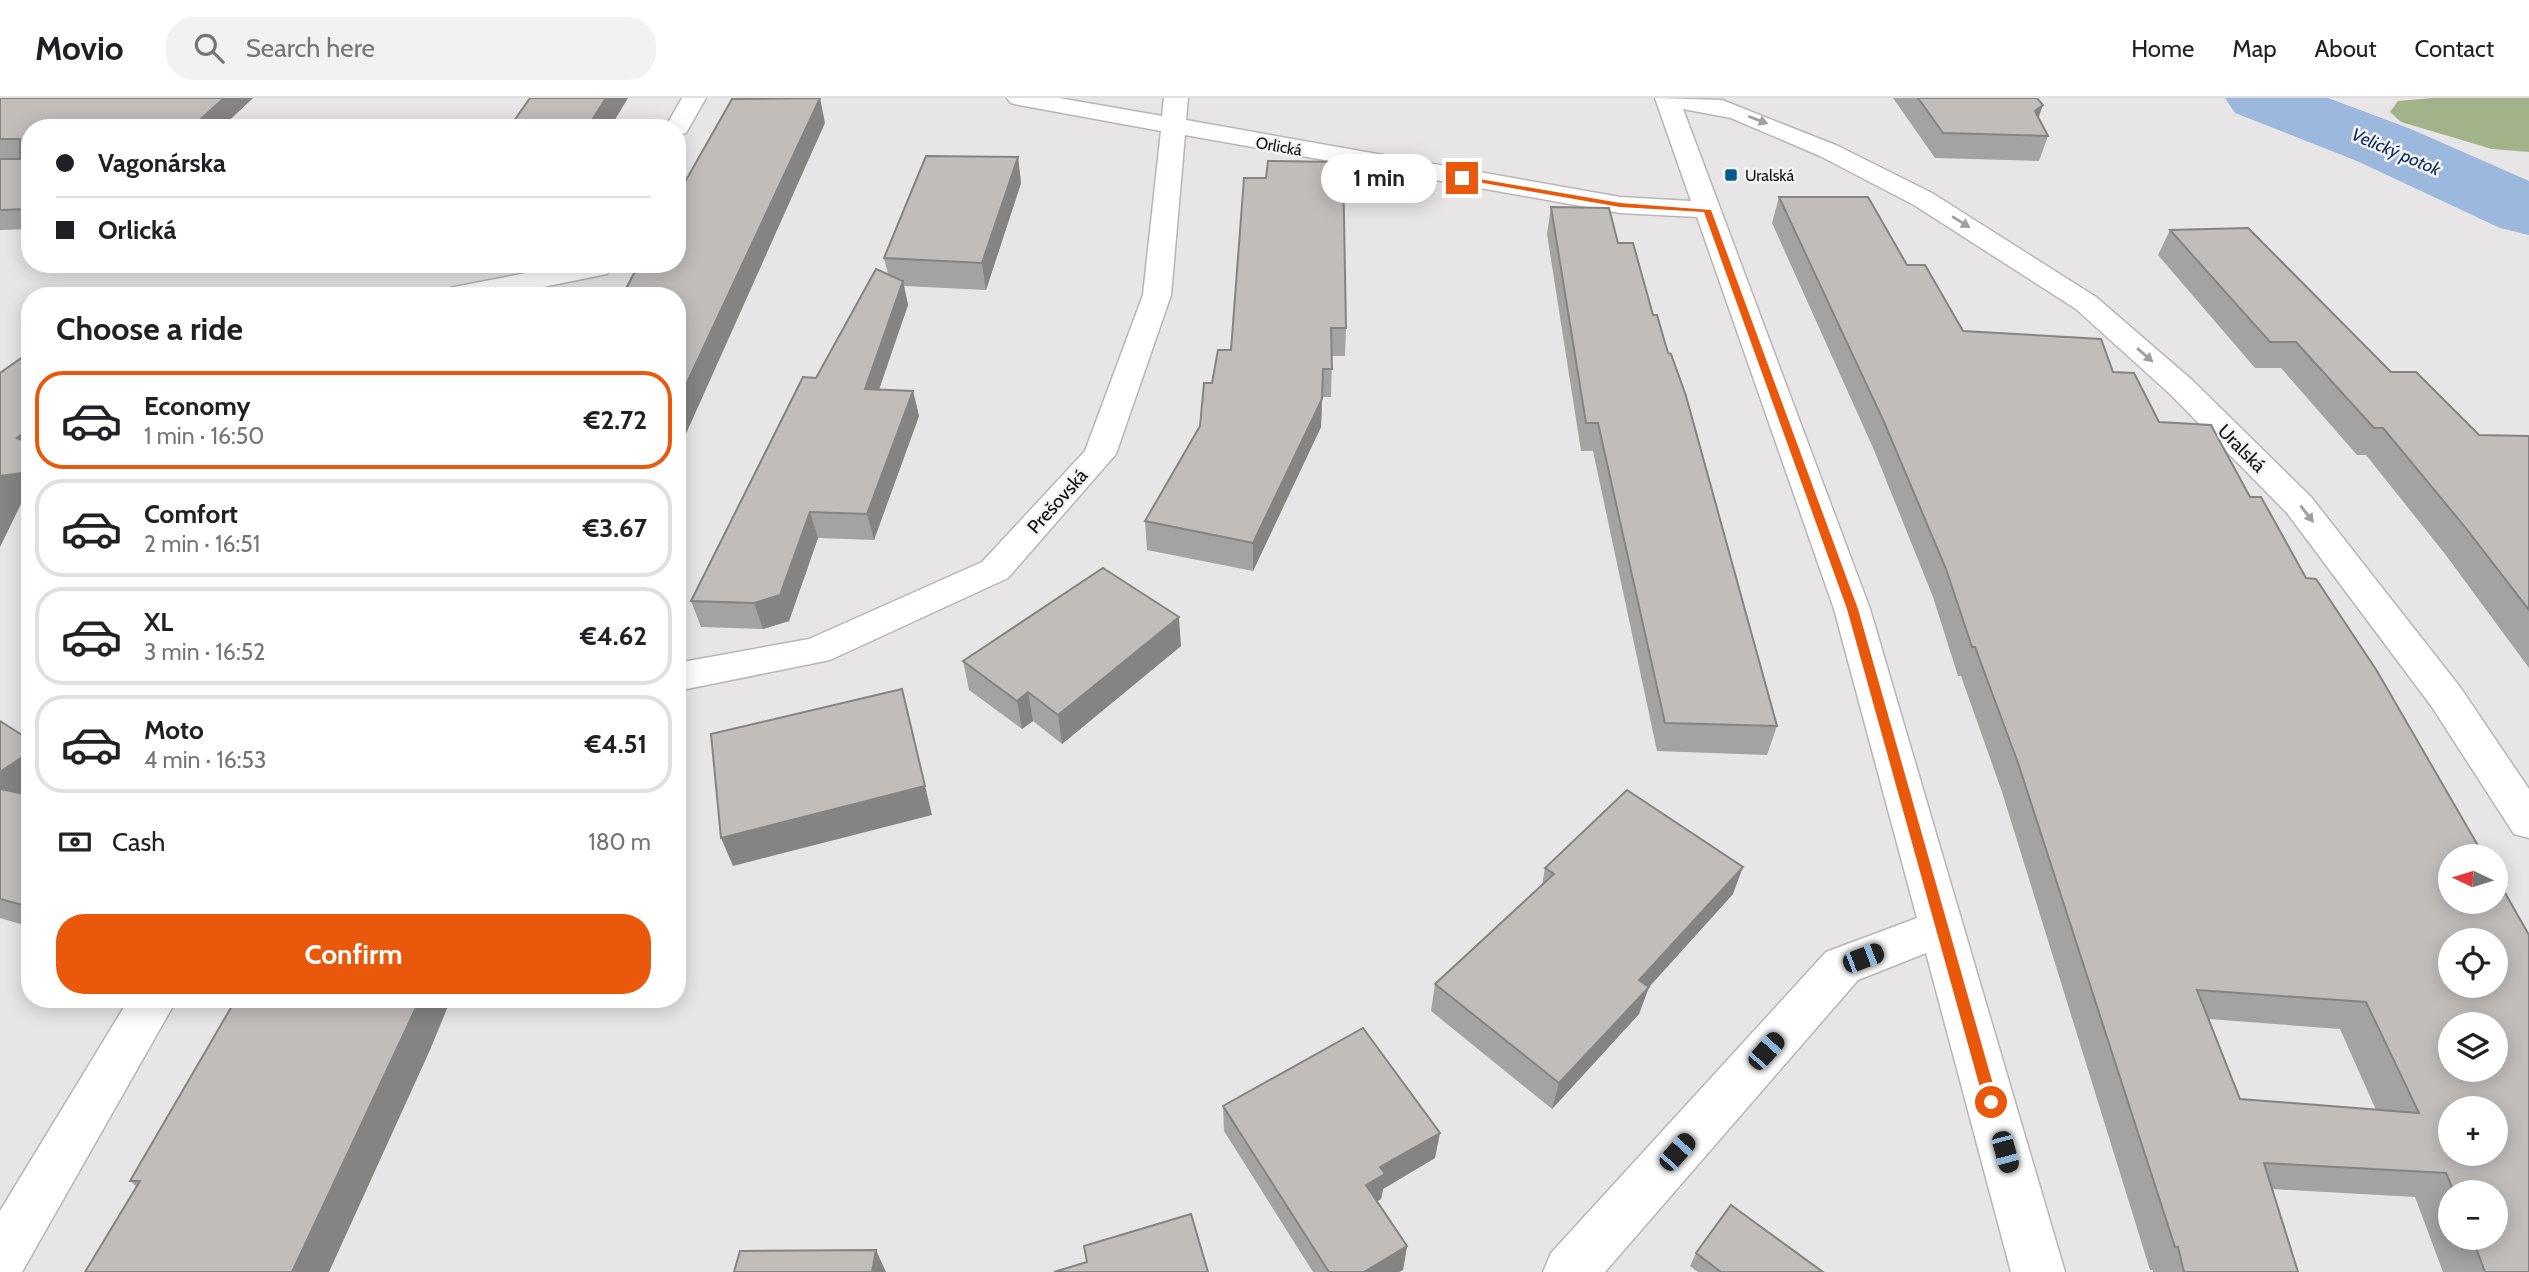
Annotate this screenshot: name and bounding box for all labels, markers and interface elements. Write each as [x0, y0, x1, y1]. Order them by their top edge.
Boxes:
search box [166, 17, 656, 80]
text: Movio [35, 28, 124, 68]
icon: search [190, 29, 228, 67]
text: Search here [246, 32, 375, 64]
text: Home [2131, 34, 2194, 63]
text: Map [2232, 34, 2277, 63]
text: About [2315, 34, 2377, 63]
text: Contact [2415, 34, 2494, 63]
one-way arrow [1748, 114, 1769, 125]
water label: Velický potok [2348, 123, 2445, 181]
street label: Orlická [1254, 133, 1304, 160]
text: Vagonárska [98, 147, 226, 179]
callout: 1 min [1322, 154, 1438, 202]
route end [1446, 162, 1478, 194]
text: 1 min [1353, 164, 1405, 192]
place label: Uralská [1745, 166, 1794, 185]
marker: Uralská [1723, 167, 1739, 183]
text: Orlická [98, 214, 177, 246]
one-way arrow [1951, 215, 1971, 228]
text: Choose a ride [56, 309, 243, 348]
one-way arrow [2136, 346, 2153, 362]
icon: car [60, 389, 123, 452]
text: Economy [144, 390, 250, 422]
text: €2.72 [584, 404, 647, 436]
street label: Uralská [2213, 420, 2270, 477]
text: 1 min · 16:50 [144, 422, 264, 450]
street label: Prešovská [1022, 464, 1092, 538]
icon: car [60, 497, 123, 560]
text: Comfort [144, 498, 238, 530]
one-way arrow [2299, 505, 2314, 523]
text: €3.67 [583, 512, 647, 544]
text: 2 min · 16:51 [144, 530, 260, 558]
icon: car [60, 605, 123, 668]
text: XL [144, 606, 173, 638]
text: €4.62 [580, 620, 647, 652]
text: 3 min · 16:52 [144, 638, 265, 666]
icon: car [60, 713, 123, 776]
text: Moto [144, 714, 204, 746]
text: €4.51 [585, 728, 647, 760]
text: 4 min · 16:53 [144, 746, 266, 774]
icon: cash [56, 823, 94, 861]
text: Cash [112, 826, 165, 858]
text: 180 m [588, 828, 651, 856]
north arrow [2438, 844, 2508, 914]
map controls [2438, 844, 2508, 1250]
button: Confirm [56, 914, 651, 994]
button: locate [2438, 928, 2508, 998]
car [1840, 941, 1887, 975]
button: layers [2438, 1012, 2508, 1082]
car [1745, 1028, 1788, 1074]
route start [1975, 1086, 2007, 1118]
button: + [2438, 1096, 2508, 1166]
car [1656, 1129, 1699, 1175]
car [1990, 1129, 2021, 1175]
button: − [2438, 1180, 2508, 1250]

